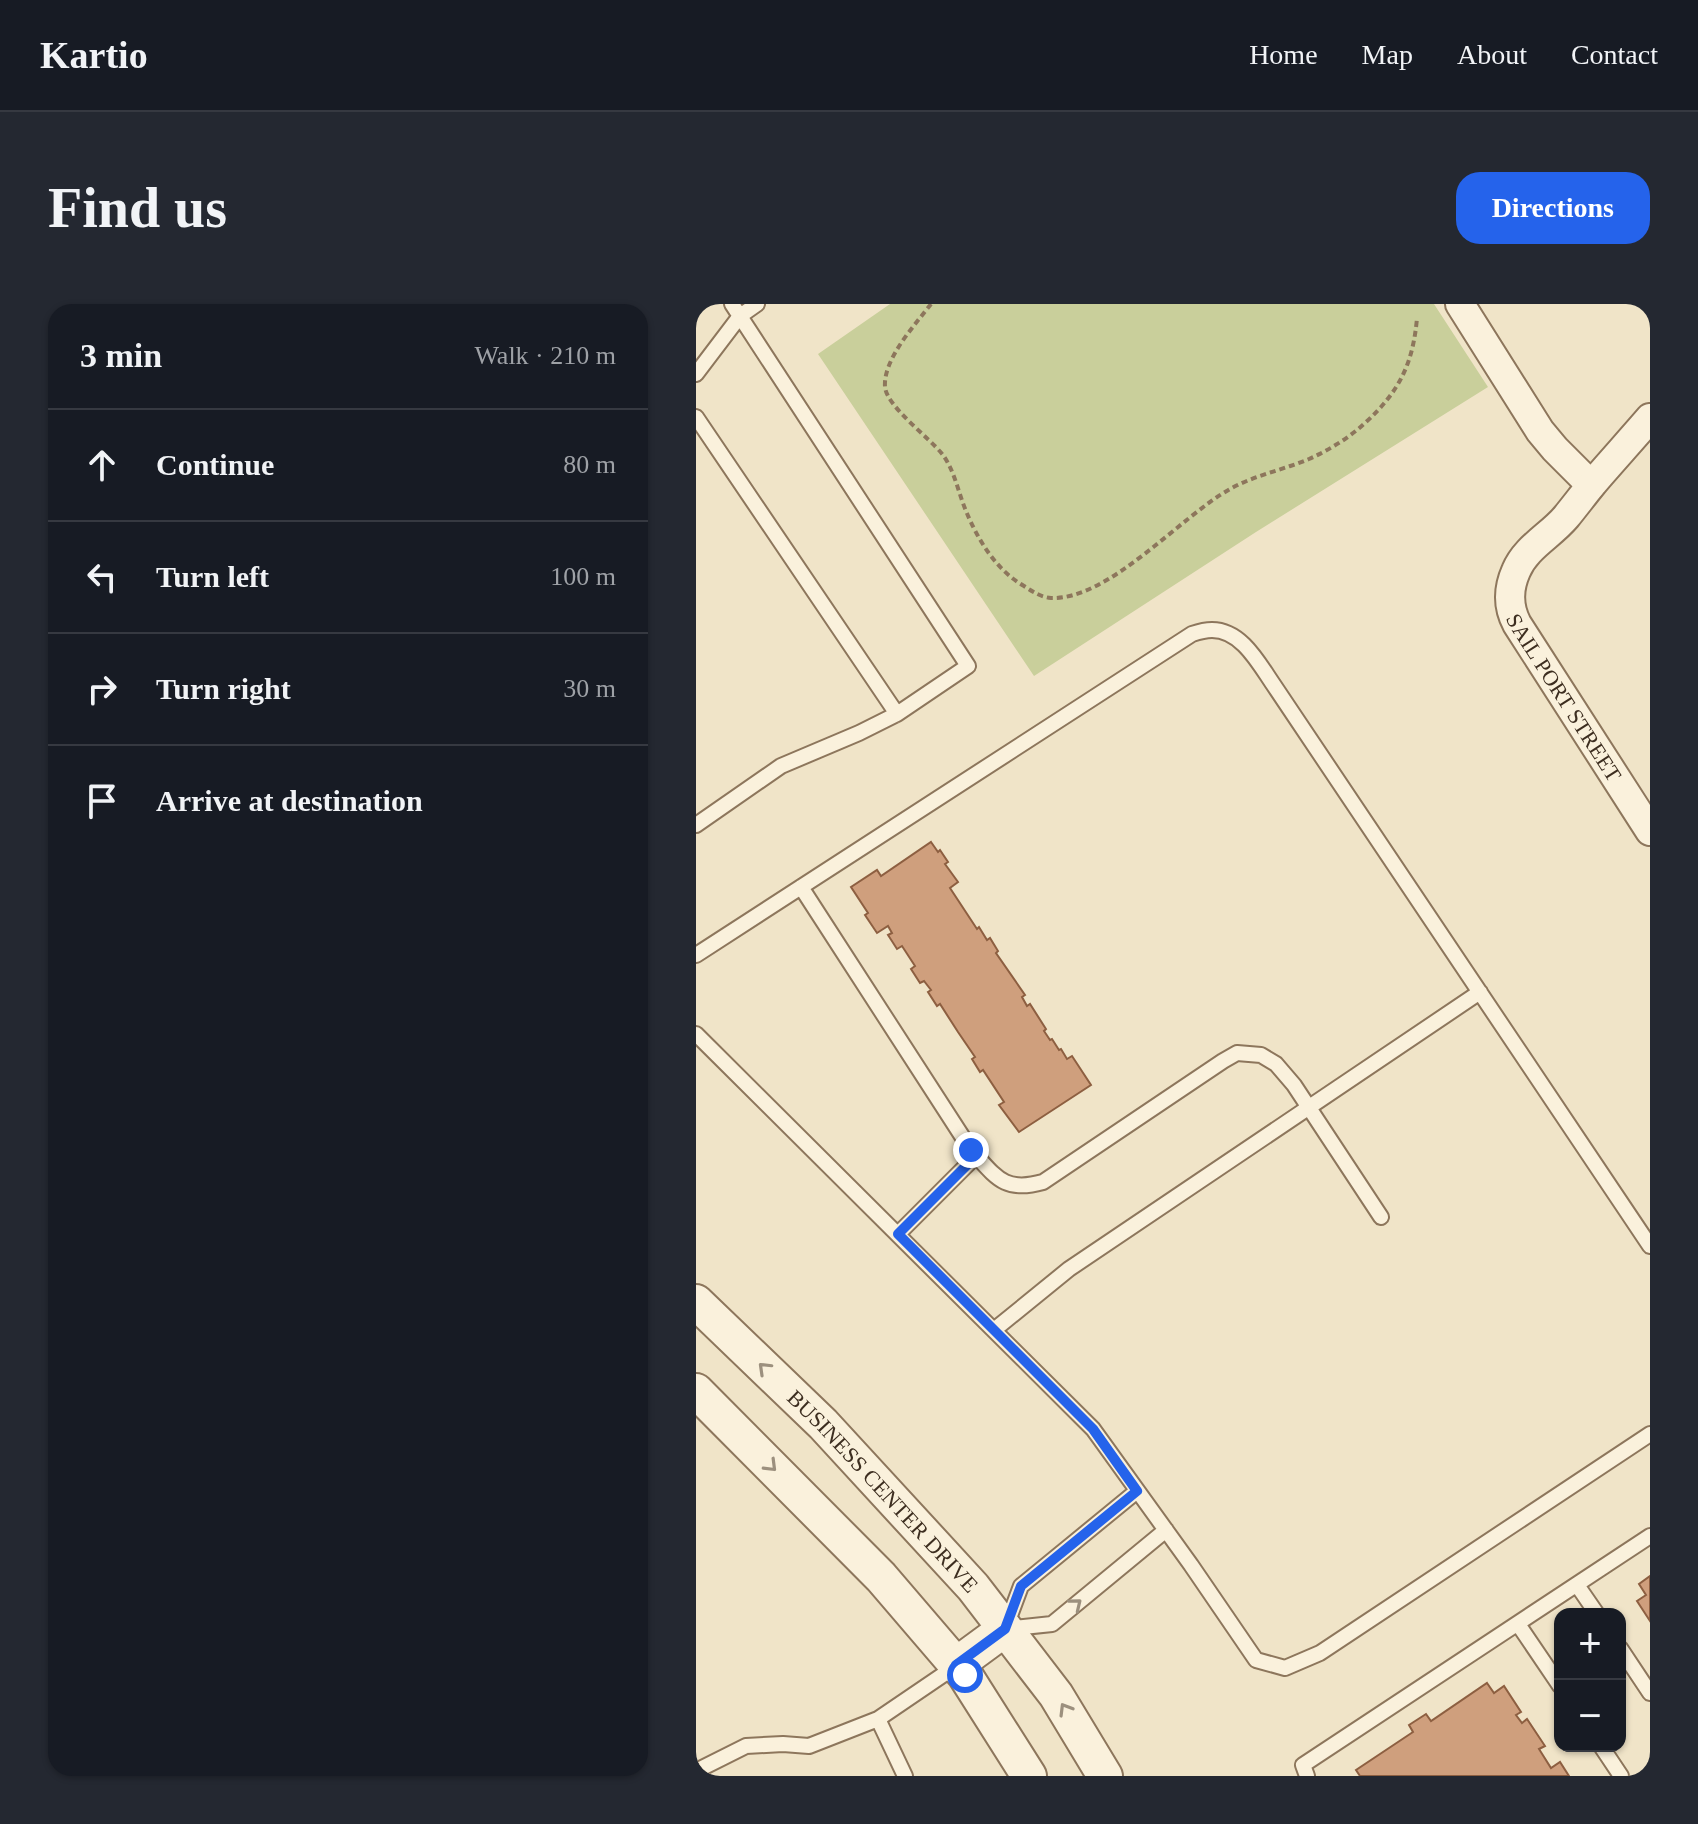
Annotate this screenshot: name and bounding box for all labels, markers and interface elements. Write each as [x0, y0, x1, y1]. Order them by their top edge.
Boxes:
text: Kartio [40, 34, 148, 76]
text: Home [1249, 39, 1318, 70]
text: Map [1362, 39, 1413, 70]
text: About [1457, 39, 1527, 70]
text: Contact [1571, 39, 1658, 70]
button: Directions [1456, 172, 1650, 244]
text: Find us [48, 177, 227, 239]
text: 3 min [80, 337, 162, 374]
text: Walk · 210 m [474, 341, 616, 370]
icon: ahead [80, 443, 124, 487]
text: Continue [156, 448, 274, 481]
text: 80 m [563, 450, 616, 479]
icon: left [80, 555, 124, 599]
text: Turn left [156, 560, 269, 593]
text: 100 m [550, 562, 616, 591]
street label: SAIL PORT STREET [1501, 610, 1627, 786]
icon: right [80, 667, 124, 711]
text: Turn right [156, 672, 291, 705]
text: 30 m [563, 674, 616, 703]
icon: arrive [80, 779, 124, 823]
text: Arrive at destination [156, 784, 423, 817]
route end [953, 1132, 989, 1168]
one-way arrow [759, 1362, 773, 1377]
street label: BUSINESS CENTER DRIVE [783, 1384, 984, 1597]
one-way arrow [762, 1457, 776, 1471]
one-way arrow [1066, 1599, 1081, 1614]
map controls [1554, 1608, 1626, 1752]
button: + [1554, 1608, 1626, 1680]
route start [947, 1657, 983, 1693]
button: − [1554, 1680, 1626, 1752]
one-way arrow [1059, 1703, 1074, 1718]

